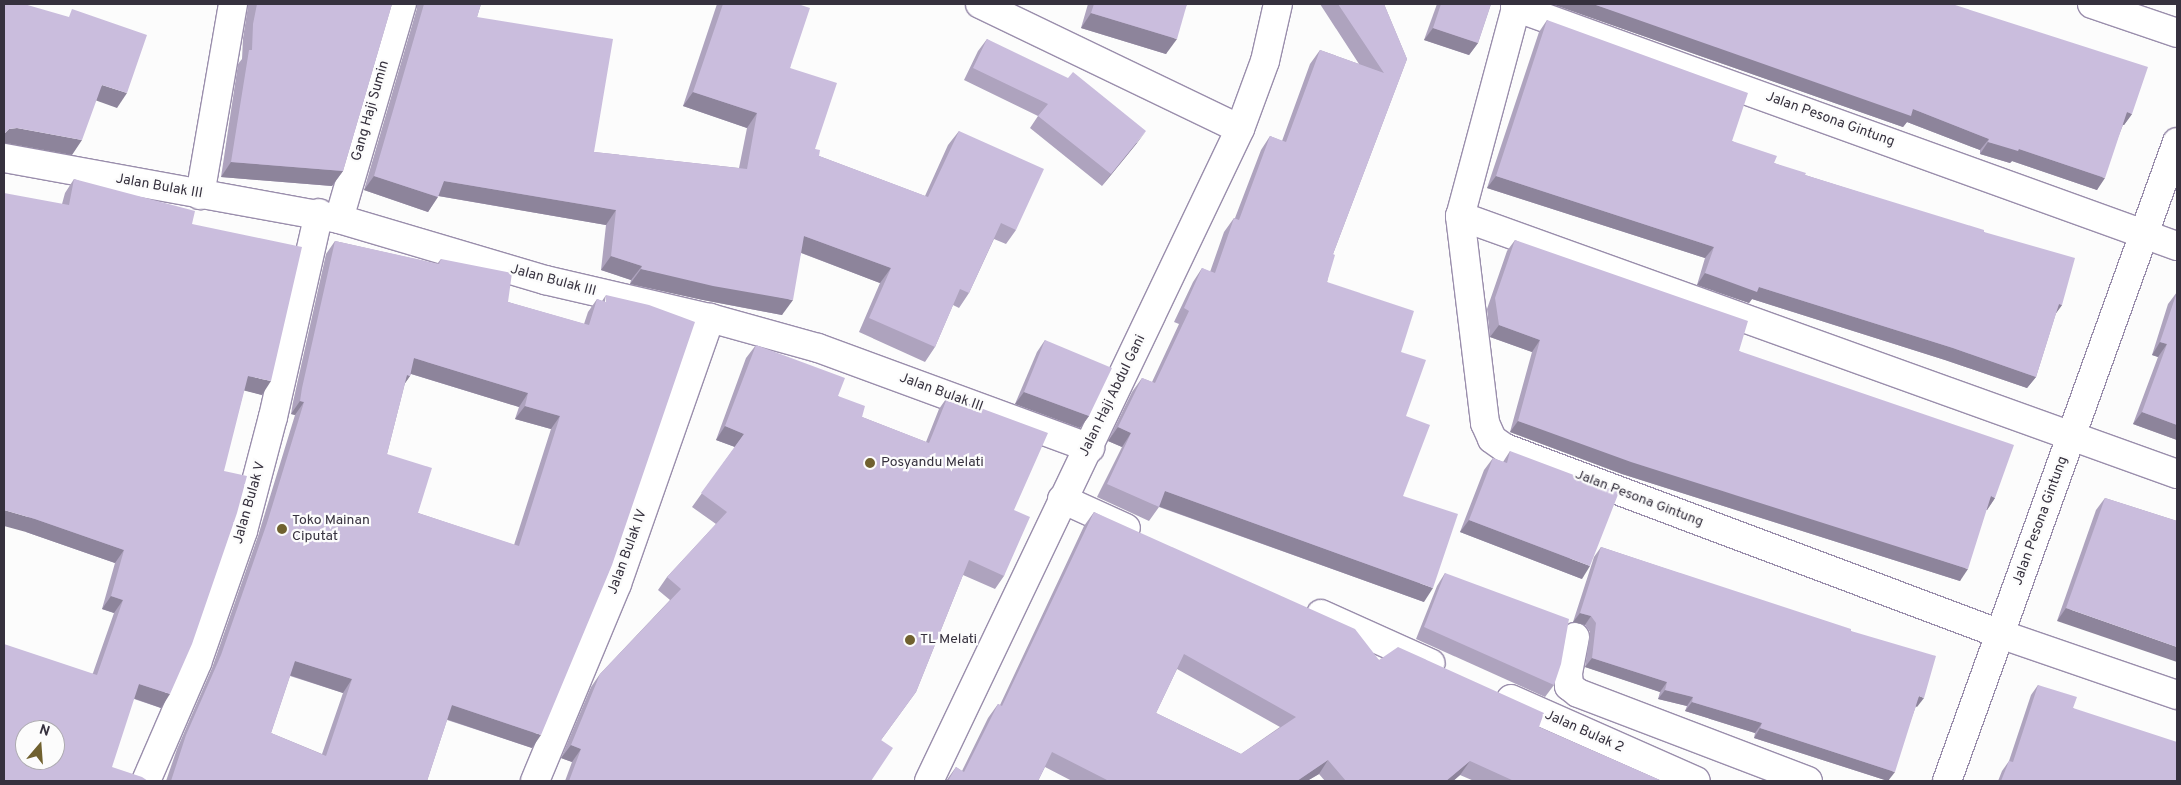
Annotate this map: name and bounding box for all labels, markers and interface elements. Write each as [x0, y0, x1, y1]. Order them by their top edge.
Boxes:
street label: Gang Haji Sumin [349, 59, 393, 163]
street label: Jalan Pesona Gintung [1763, 89, 1897, 151]
street label: Jalan Bulak III [114, 171, 204, 203]
street label: Jalan Bulak III [508, 261, 598, 301]
street label: Jalan Haji Abdul Gani [1076, 332, 1150, 460]
street label: Jalan Bulak III [897, 370, 985, 416]
street label: Jalan Pesona Gintung [2010, 454, 2072, 588]
place label: Posyandu Melati [881, 455, 984, 471]
marker: Posyandu Melati [863, 456, 877, 470]
street label: Jalan Bulak V [230, 460, 270, 546]
street label: Jalan Pesona Gintung [1572, 467, 1706, 531]
street label: Jalan Bulak IV [605, 507, 651, 597]
place label: Toko Mainan Ciputat [292, 513, 370, 546]
marker: Toko Mainan Ciputat [276, 523, 288, 535]
place label: TL Melati [920, 632, 977, 648]
marker: TL Melati [904, 634, 916, 646]
street label: Jalan Bulak 2 [1542, 707, 1626, 757]
north arrow [15, 720, 65, 770]
text: N [37, 722, 52, 741]

